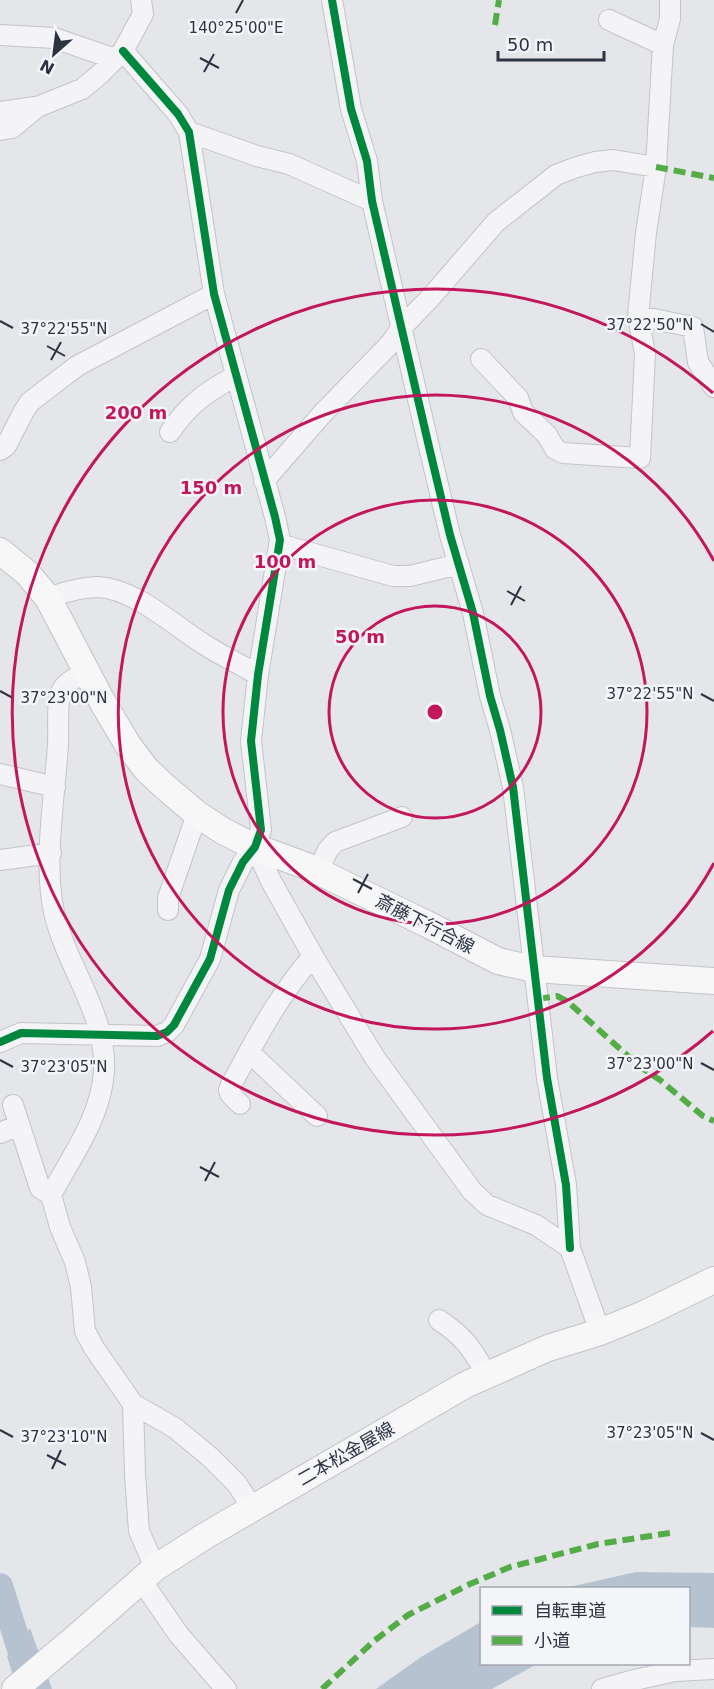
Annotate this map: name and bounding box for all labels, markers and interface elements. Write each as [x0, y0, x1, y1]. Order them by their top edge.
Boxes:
text: 140°25'00"E [189, 19, 283, 37]
north arrow [24, 24, 84, 84]
scale bar [498, 24, 604, 62]
text: 50 m [507, 34, 553, 55]
text: N [37, 55, 58, 78]
text: 37°22'50"N [606, 316, 694, 334]
text: 37°22'55"N [20, 320, 108, 338]
text: 200 m [105, 402, 167, 423]
text: 150 m [180, 477, 242, 498]
text: 100 m [254, 551, 316, 572]
text: 50 m [335, 626, 385, 647]
text: 37°22'55"N [606, 685, 694, 703]
text: 37°23'00"N [20, 689, 108, 707]
centre of rings [425, 702, 445, 722]
street label: 斎藤下行合線 [372, 890, 478, 957]
text: 37°23'00"N [606, 1055, 694, 1073]
text: 37°23'05"N [20, 1058, 108, 1076]
street label: 二本松金屋線 [294, 1417, 398, 1490]
text: 37°23'05"N [606, 1424, 694, 1442]
text: 37°23'10"N [20, 1428, 108, 1446]
legend [480, 1587, 690, 1665]
text: 自転車道 [534, 1600, 606, 1621]
text: 小道 [534, 1630, 570, 1651]

